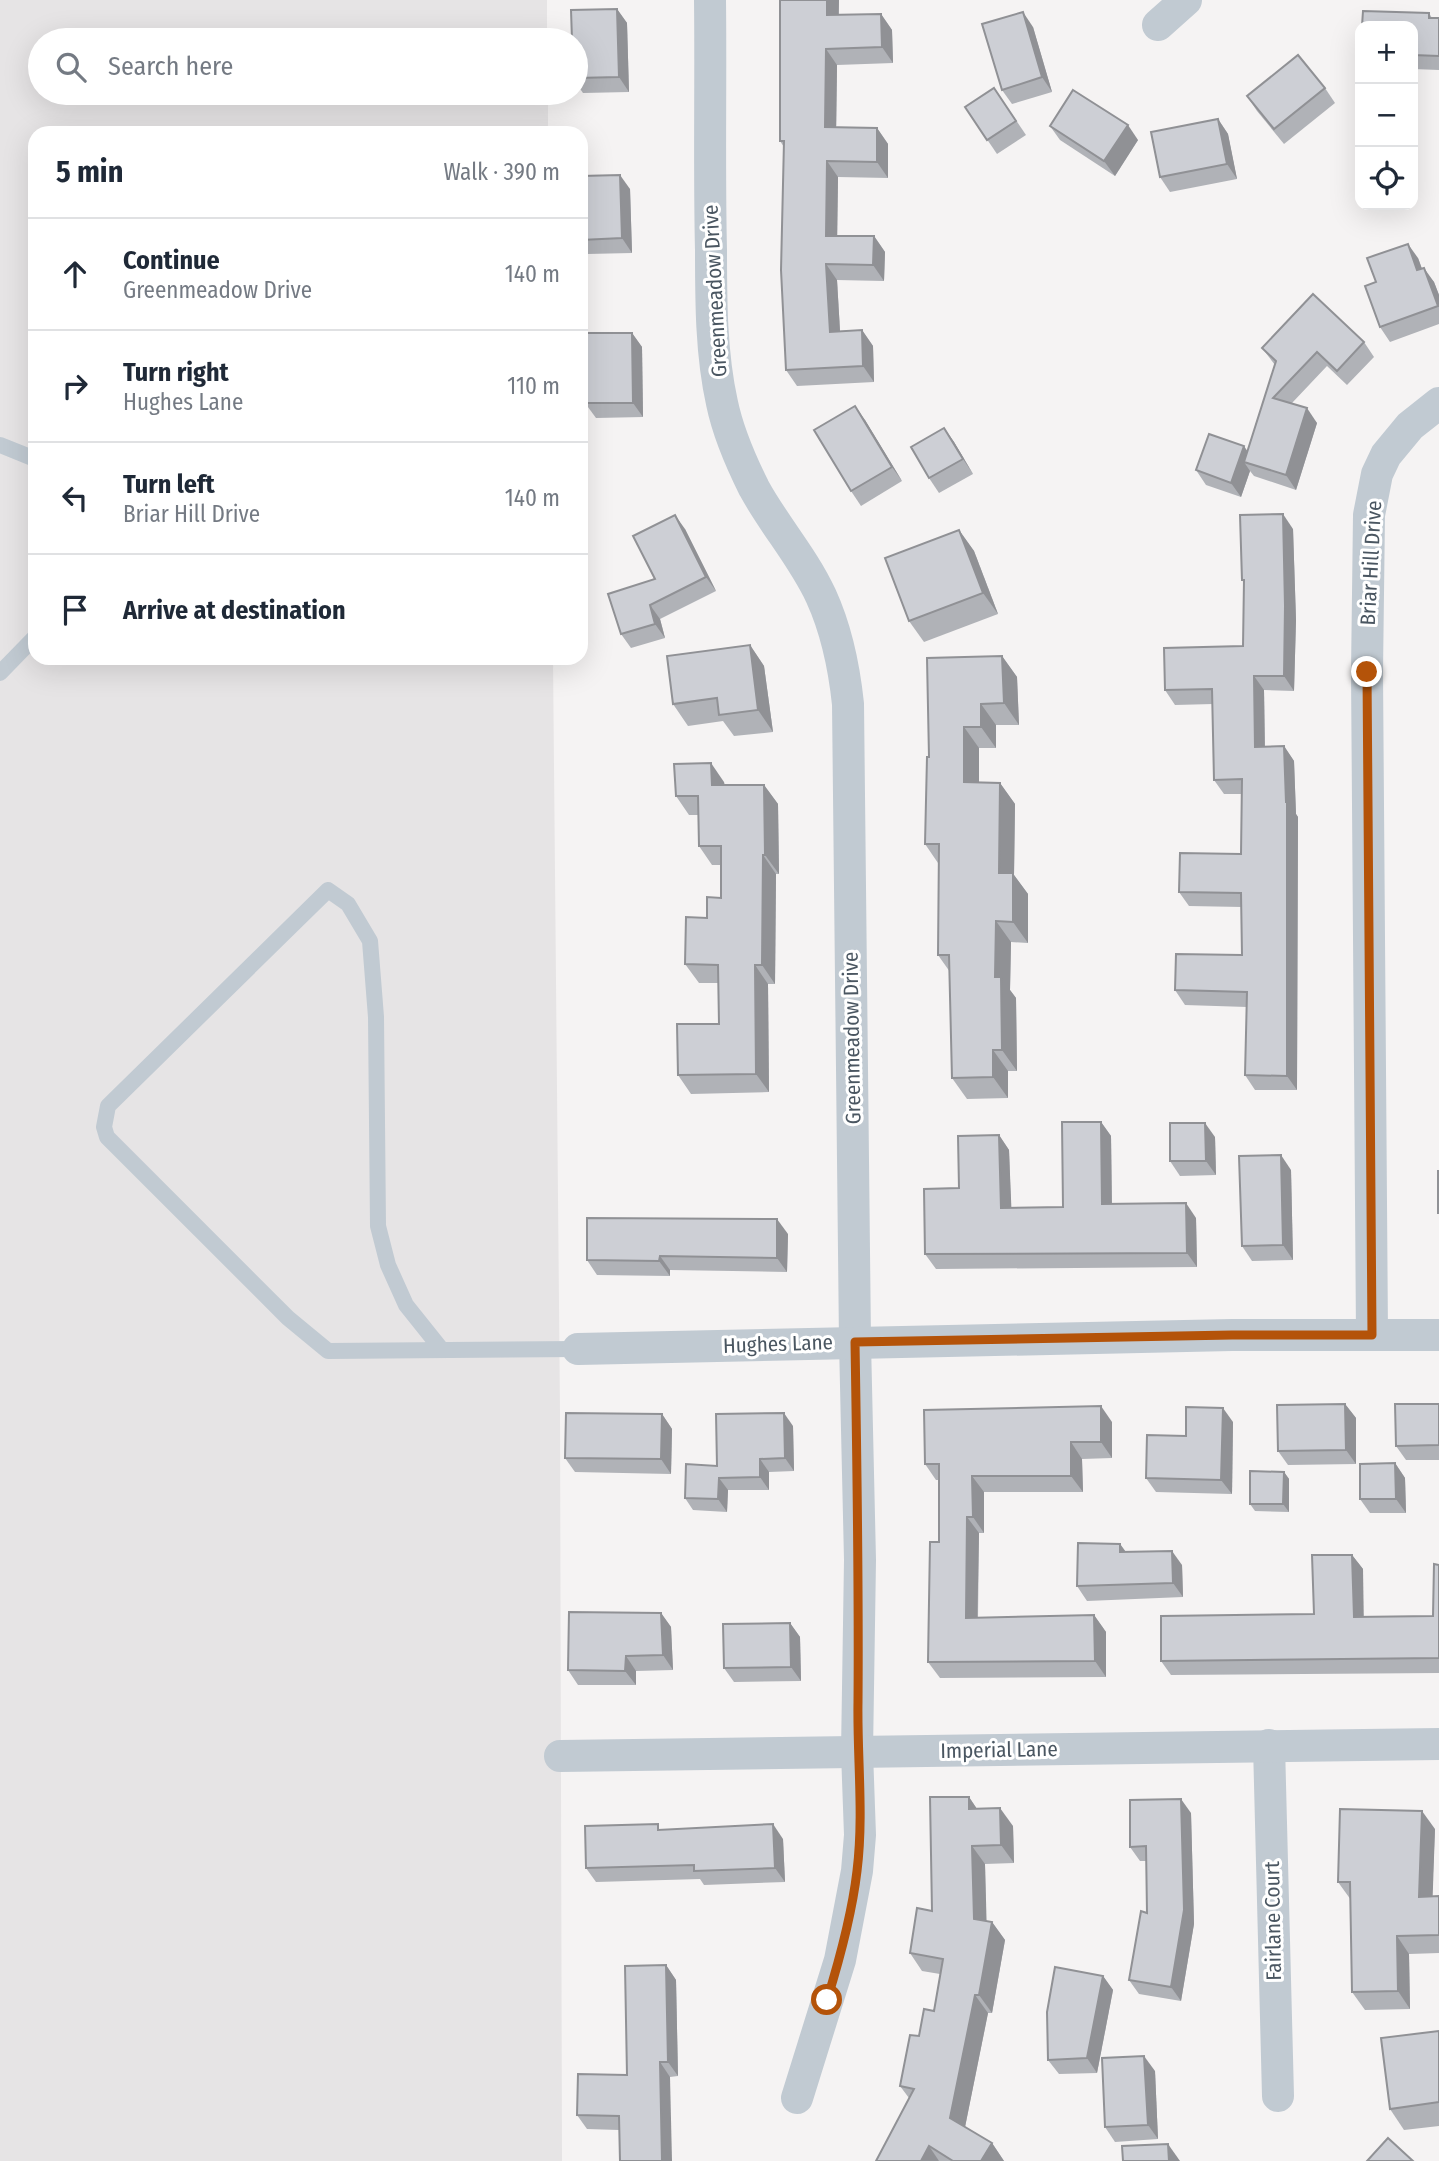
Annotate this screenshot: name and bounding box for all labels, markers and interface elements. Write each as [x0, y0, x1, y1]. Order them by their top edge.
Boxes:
map controls [1355, 21, 1418, 210]
button: + [1355, 21, 1418, 84]
search box [28, 28, 588, 105]
icon: search [52, 48, 90, 86]
text: Search here [108, 51, 233, 82]
button: − [1355, 84, 1418, 147]
button: locate [1355, 147, 1418, 210]
text: 5 min [56, 154, 123, 190]
text: Walk · 390 m [444, 158, 560, 186]
street label: Greenmeadow Drive [697, 204, 733, 378]
text: Continue [123, 245, 220, 276]
icon: ahead [56, 255, 94, 293]
text: 140 m [505, 260, 560, 288]
text: Greenmeadow Drive [123, 276, 312, 304]
text: Turn right [123, 357, 229, 388]
icon: right [56, 367, 94, 405]
text: 110 m [507, 372, 560, 400]
text: Hughes Lane [123, 388, 243, 416]
text: Turn left [123, 469, 215, 500]
icon: left [56, 479, 94, 517]
text: 140 m [505, 484, 560, 512]
text: Briar Hill Drive [123, 500, 260, 528]
street label: Briar Hill Drive [1355, 500, 1387, 626]
icon: arrive [56, 591, 94, 629]
text: Arrive at destination [123, 595, 346, 626]
route end [1351, 656, 1382, 687]
street label: Greenmeadow Drive [837, 951, 867, 1125]
street label: Hughes Lane [723, 1329, 833, 1359]
street label: Imperial Lane [940, 1736, 1058, 1764]
street label: Fairlane Court [1259, 1861, 1287, 1981]
route start [811, 1984, 842, 2015]

